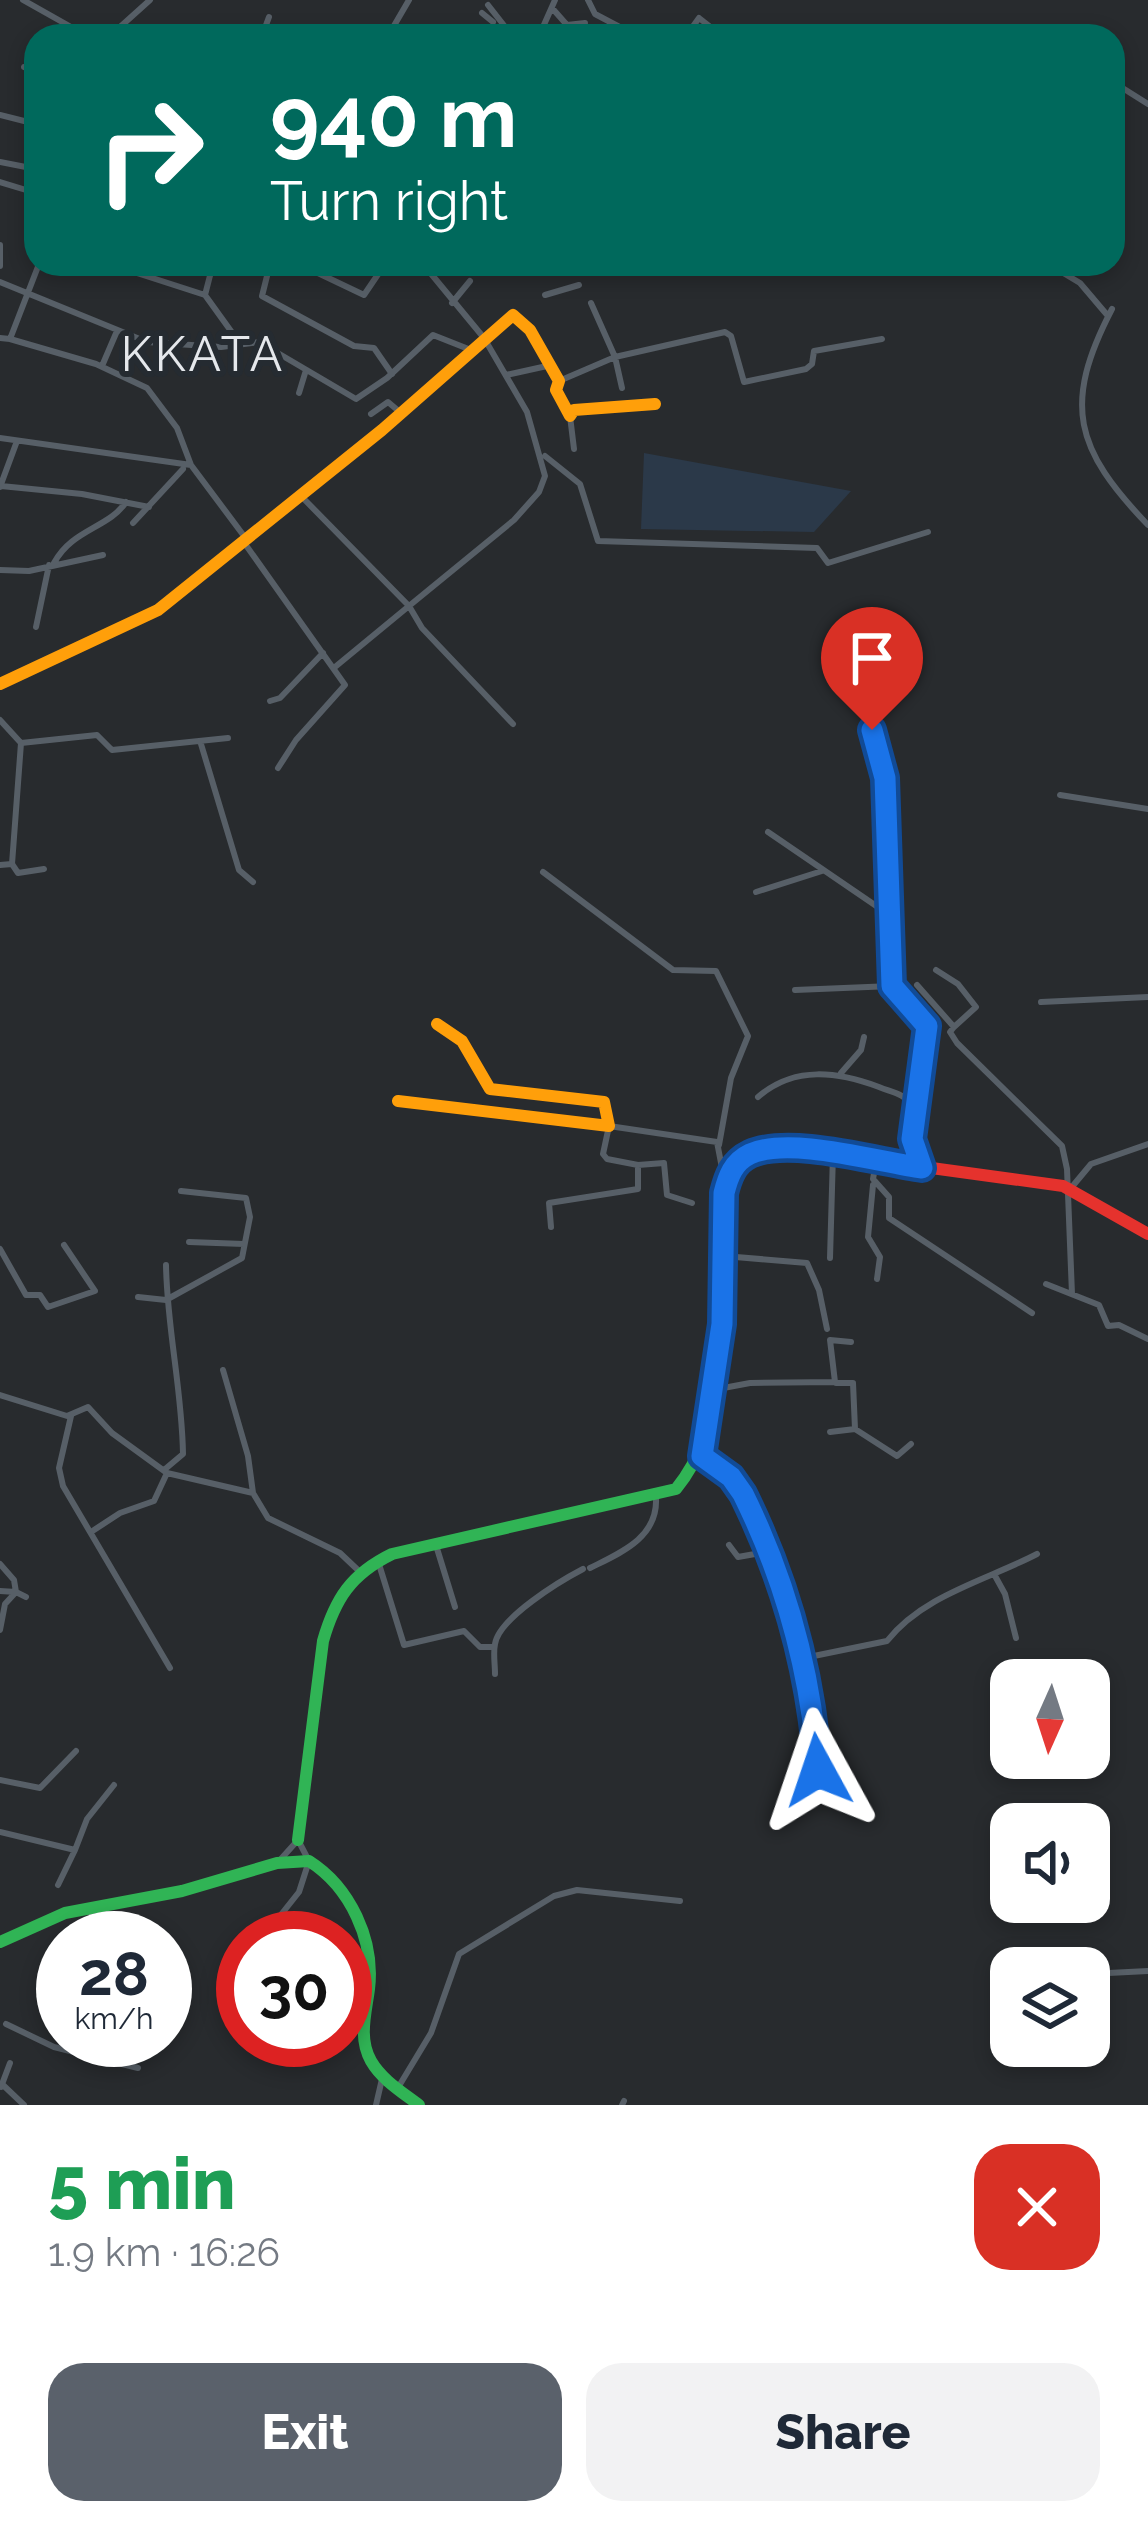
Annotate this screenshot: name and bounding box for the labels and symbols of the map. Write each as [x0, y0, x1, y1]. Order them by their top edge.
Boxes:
district label: KKATA [121, 326, 285, 382]
pin [821, 607, 923, 730]
north arrow [990, 1659, 1110, 1779]
position arrow [755, 1707, 881, 1833]
speed limit sign: 30 [216, 1911, 372, 2067]

